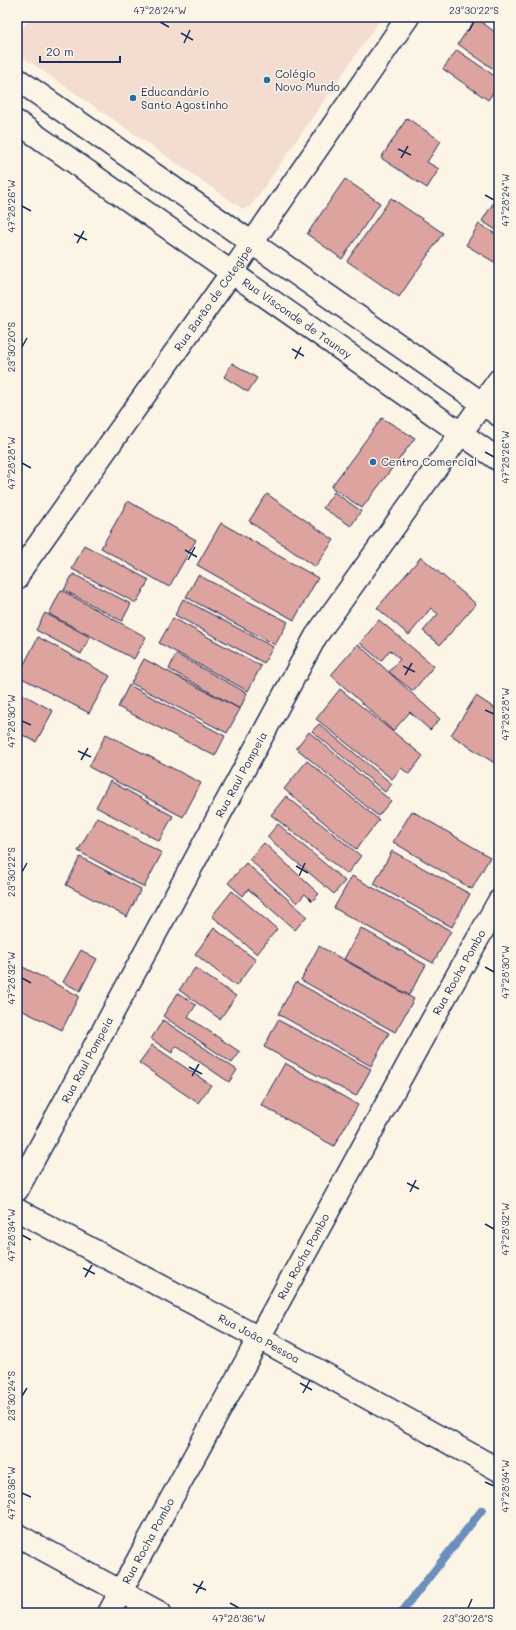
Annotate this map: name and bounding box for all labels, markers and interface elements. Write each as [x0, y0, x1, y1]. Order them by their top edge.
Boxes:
text: 47°28'24"W [134, 3, 187, 17]
text: 23°30'22"S [449, 3, 499, 17]
scale bar [40, 38, 120, 64]
text: 20 m [46, 43, 74, 59]
place label: Colégio Novo Mundo [275, 66, 340, 94]
marker: Colégio Novo Mundo [262, 75, 272, 85]
place label: Educandário Santo Agostinho [141, 84, 228, 112]
marker: Educandário Santo Agostinho [128, 93, 138, 103]
text: 47°28'24"W [498, 173, 512, 226]
text: 47°28'26"W [4, 179, 18, 233]
street label: Rua Barão de Cotegipe [170, 242, 256, 354]
street label: Rua Visconde de Taunay [239, 274, 355, 362]
text: 23°30'20"S [4, 321, 18, 372]
text: 47°28'26"W [498, 430, 512, 484]
text: 47°28'28"W [4, 436, 18, 490]
place label: Centro Comercial [381, 454, 477, 469]
marker: Centro Comercial [368, 457, 378, 467]
text: 47°28'28"W [498, 687, 512, 741]
text: 47°28'30"W [4, 694, 18, 748]
street label: Rua Raul Pompeia [211, 729, 270, 820]
text: 23°30'22"S [4, 847, 18, 897]
street label: Rua Rocha Pombo [429, 926, 489, 1018]
text: 47°28'30"W [498, 945, 512, 999]
text: 47°28'32"W [4, 951, 18, 1004]
street label: Rua Raul Pompeia [58, 1014, 116, 1105]
text: 47°28'32"W [498, 1202, 512, 1255]
text: 47°28'34"W [4, 1208, 18, 1262]
street label: Rua Rocha Pombo [273, 1210, 333, 1302]
street label: Rua João Pessoa [216, 1310, 303, 1366]
text: 23°30'24"S [4, 1371, 18, 1421]
text: 47°28'34"W [498, 1459, 512, 1513]
text: 47°28'36"W [4, 1466, 18, 1520]
street label: Rua Rocha Pombo [118, 1495, 178, 1586]
text: 47°28'36"W [212, 1611, 266, 1625]
text: 23°30'28"S [443, 1611, 494, 1625]

